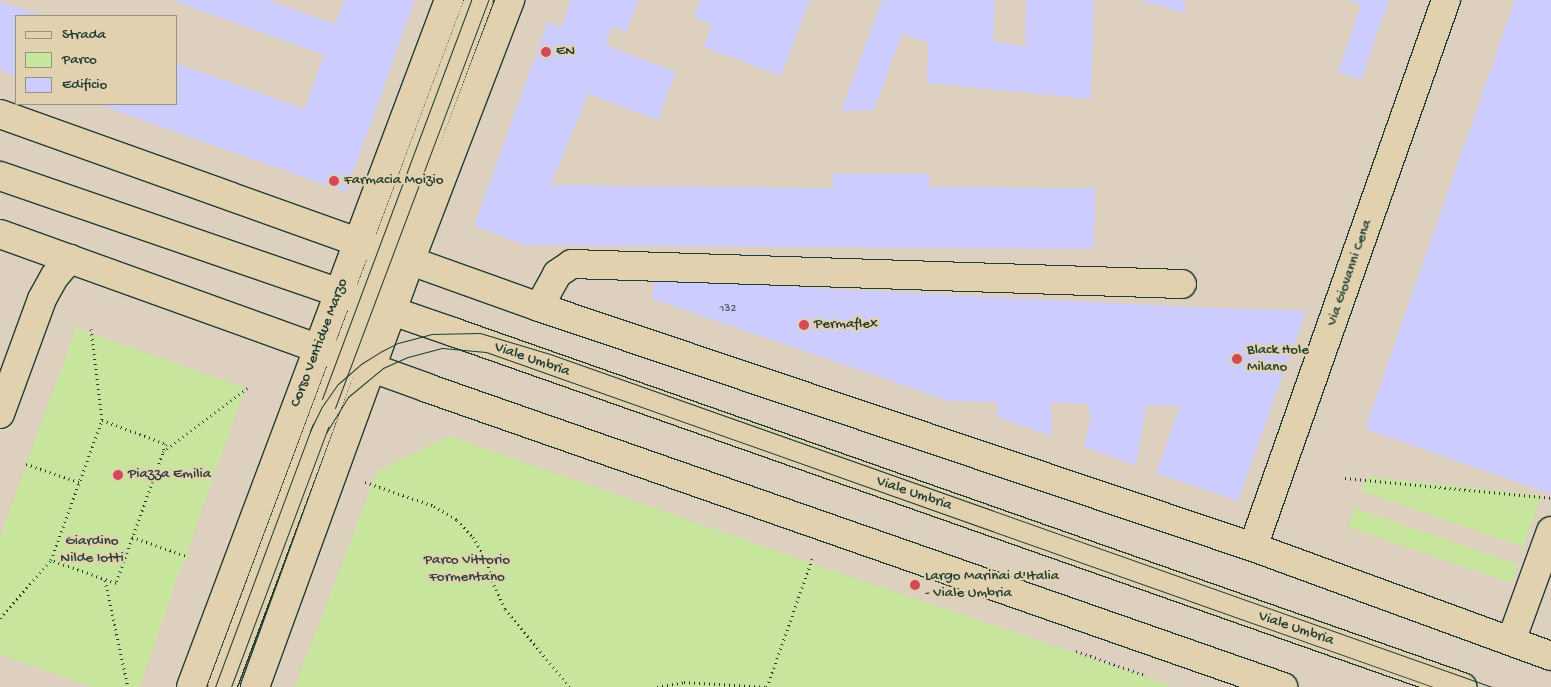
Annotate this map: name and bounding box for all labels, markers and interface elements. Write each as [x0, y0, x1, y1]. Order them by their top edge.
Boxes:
legend [15, 15, 178, 105]
text: Strada [62, 26, 106, 44]
place label: EN [556, 43, 575, 61]
marker: EN [540, 46, 552, 58]
text: Parco [62, 51, 97, 69]
text: Edificio [62, 76, 107, 94]
place label: Farmacia Moizio [344, 172, 444, 190]
marker: Farmacia Moizio [328, 175, 340, 187]
street label: Via Giovanni Cena [1323, 217, 1377, 329]
street label: Corso Ventidue Marzo [287, 276, 353, 410]
house number: 132 [720, 303, 736, 317]
place label: Permaflex [814, 316, 878, 334]
marker: Permaflex [798, 319, 810, 331]
street label: Viale Umbria [492, 339, 572, 381]
place label: Black Hole Milano [1247, 341, 1309, 376]
marker: Black Hole Milano [1231, 353, 1243, 365]
place label: Piazza Emilia [128, 466, 211, 484]
marker: Piazza Emilia [112, 469, 124, 481]
street label: Viale Umbria [874, 473, 954, 515]
park label: Giardino Nilde Iotti [60, 532, 124, 567]
park label: Parco Vittorio Formentano [424, 551, 510, 586]
place label: Largo Marinai d'Italia - Viale Umbria [925, 567, 1059, 602]
marker: Largo Marinai d'Italia - Viale Umbria [909, 579, 921, 591]
street label: Viale Umbria [1256, 608, 1336, 650]

